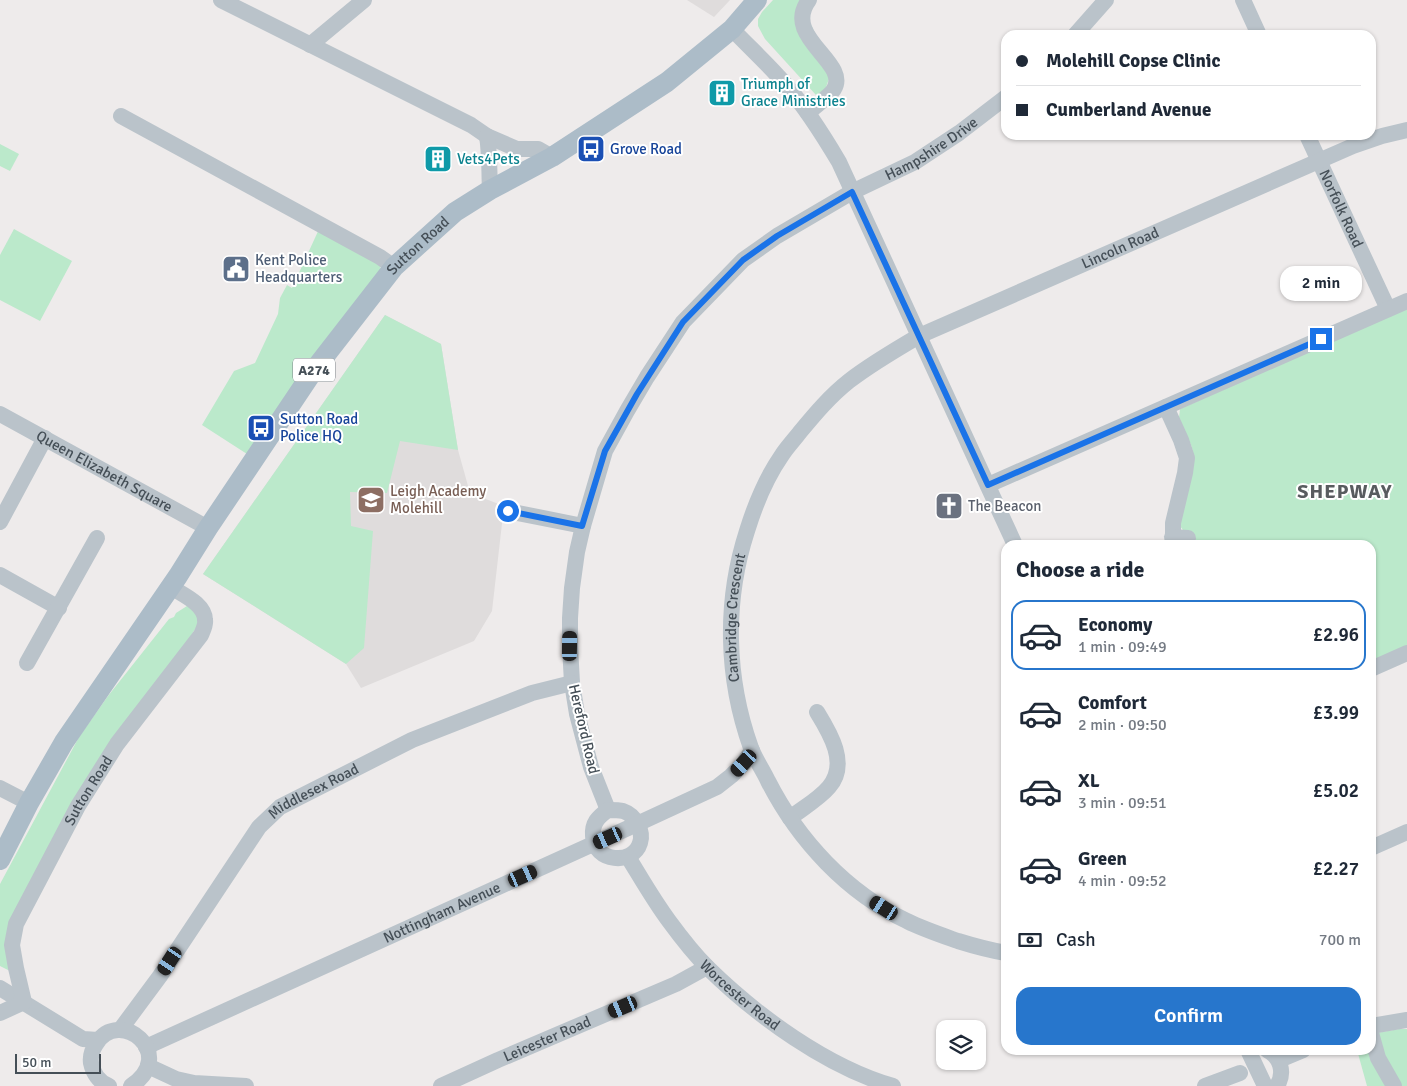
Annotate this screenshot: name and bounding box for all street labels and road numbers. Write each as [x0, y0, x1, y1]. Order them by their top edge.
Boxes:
street label: Hampshire Drive [882, 113, 981, 184]
street label: Norfolk Road [1315, 167, 1367, 250]
street label: Sutton Road [383, 213, 453, 278]
street label: Lincoln Road [1079, 223, 1162, 273]
road number: A274 [293, 358, 335, 382]
street label: Queen Elizabeth Square [33, 427, 176, 516]
street label: Cambridge Crescent [722, 551, 749, 683]
street label: Hereford Road [565, 682, 603, 776]
street label: Sutton Road [60, 752, 116, 828]
street label: Middlesex Road [264, 760, 362, 823]
street label: Nottingham Avenue [381, 878, 503, 947]
street label: Worcester Road [696, 956, 784, 1034]
street label: Leicester Road [500, 1012, 594, 1066]

